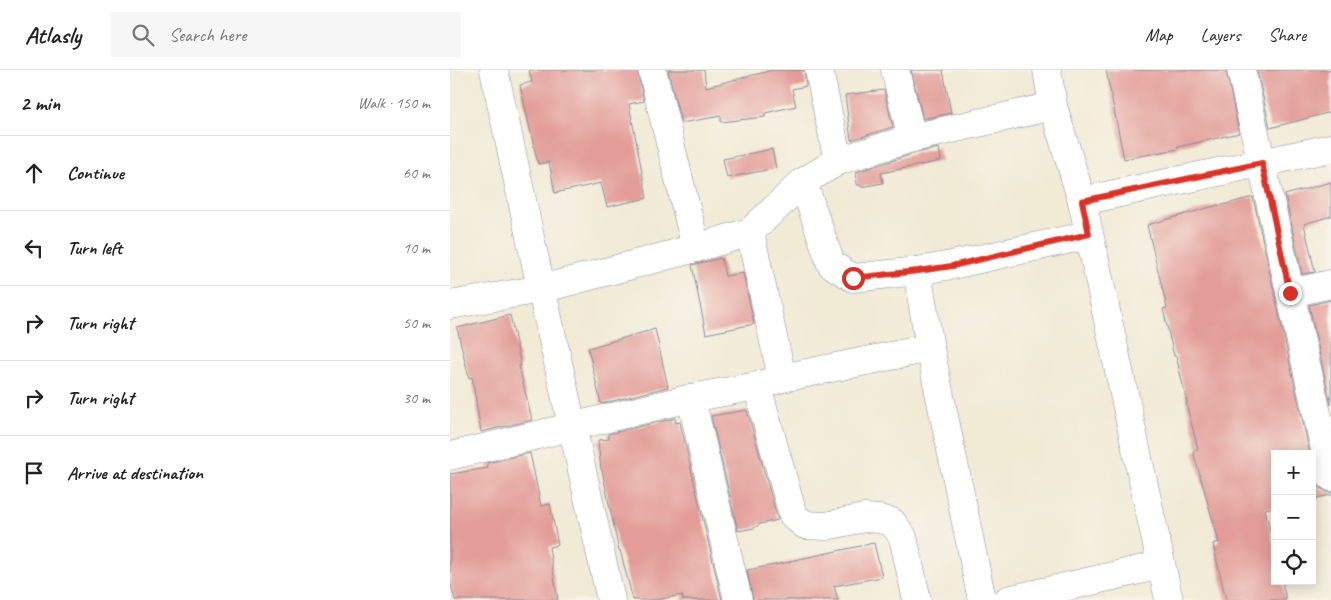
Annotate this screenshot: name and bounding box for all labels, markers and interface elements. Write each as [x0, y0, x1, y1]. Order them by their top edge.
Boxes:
search box [111, 12, 461, 57]
text: Atlasly [25, 20, 81, 50]
icon: search [129, 21, 157, 49]
text: Search here [169, 23, 246, 47]
text: Map [1145, 24, 1173, 46]
text: Layers [1201, 24, 1240, 46]
text: Share [1268, 24, 1306, 46]
text: 2 min [20, 90, 60, 116]
text: Walk · 150 m [358, 93, 430, 113]
icon: ahead [20, 159, 48, 187]
text: Continue [67, 161, 124, 185]
text: 60 m [403, 163, 430, 183]
icon: left [20, 234, 48, 262]
text: Turn left [67, 236, 122, 260]
text: 10 m [403, 238, 430, 258]
route start [842, 267, 865, 290]
route end [1279, 282, 1302, 305]
icon: right [20, 309, 48, 337]
text: Turn right [67, 311, 134, 335]
text: 50 m [403, 313, 430, 333]
icon: right [20, 384, 48, 412]
text: Turn right [67, 386, 134, 410]
text: 30 m [403, 388, 430, 408]
map controls [1271, 450, 1316, 585]
button: + [1271, 450, 1316, 495]
icon: arrive [20, 459, 48, 487]
text: Arrive at destination [67, 461, 203, 485]
button: − [1271, 495, 1316, 540]
button: locate [1271, 540, 1316, 585]

